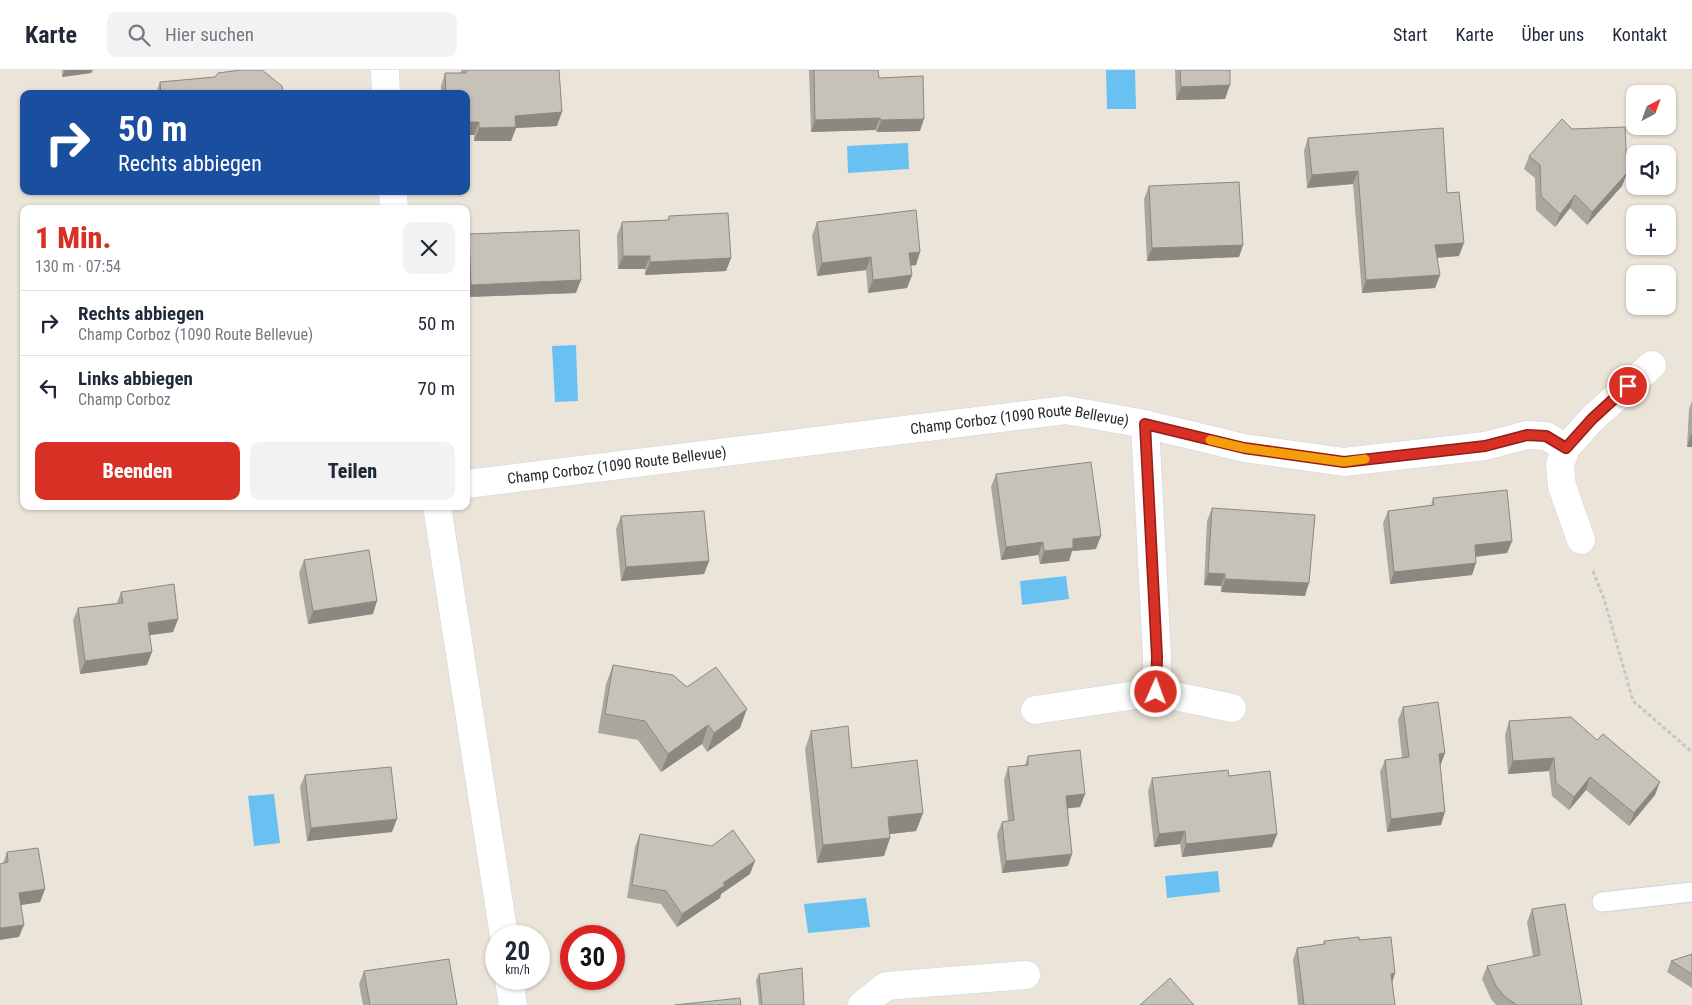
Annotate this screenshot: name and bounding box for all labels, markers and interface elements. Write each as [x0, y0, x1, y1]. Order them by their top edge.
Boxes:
search box [107, 12, 457, 57]
text: Karte [25, 21, 77, 49]
icon: search [125, 21, 153, 49]
text: Hier suchen [165, 23, 254, 46]
text: Start [1393, 24, 1427, 45]
text: Karte [1455, 24, 1494, 45]
text: Über uns [1522, 24, 1584, 45]
text: Kontakt [1612, 24, 1667, 45]
north arrow [1626, 85, 1676, 135]
map controls [1626, 85, 1676, 315]
text: 50 m [118, 109, 187, 150]
icon: right [35, 110, 100, 175]
button: sound [1626, 145, 1676, 195]
text: Rechts abbiegen [118, 151, 262, 176]
button: + [1626, 205, 1676, 255]
text: 1 Min. [35, 220, 111, 255]
button: close [403, 222, 455, 274]
text: 130 m · 07:54 [35, 257, 121, 276]
button: − [1626, 265, 1676, 315]
text: Rechts abbiegen [78, 302, 204, 325]
icon: right [35, 309, 63, 337]
text: 50 m [418, 312, 455, 335]
text: Champ Corboz (1090 Route Bellevue) [78, 325, 313, 344]
pin [1607, 365, 1649, 407]
text: Links abbiegen [78, 367, 193, 390]
icon: arrive [1614, 372, 1642, 400]
icon: left [35, 374, 63, 402]
text: 70 m [418, 377, 455, 400]
text: Champ Corboz [78, 390, 171, 409]
street label: Champ Corboz (1090 Route Bellevue) [909, 401, 1130, 438]
button: Beenden [35, 442, 240, 500]
button: Teilen [250, 442, 455, 500]
street label: Champ Corboz (1090 Route Bellevue) [506, 443, 727, 488]
position arrow [1129, 665, 1181, 717]
speed limit sign: 30 [560, 925, 625, 990]
text: 20 [505, 937, 530, 966]
text: km/h [505, 963, 530, 977]

